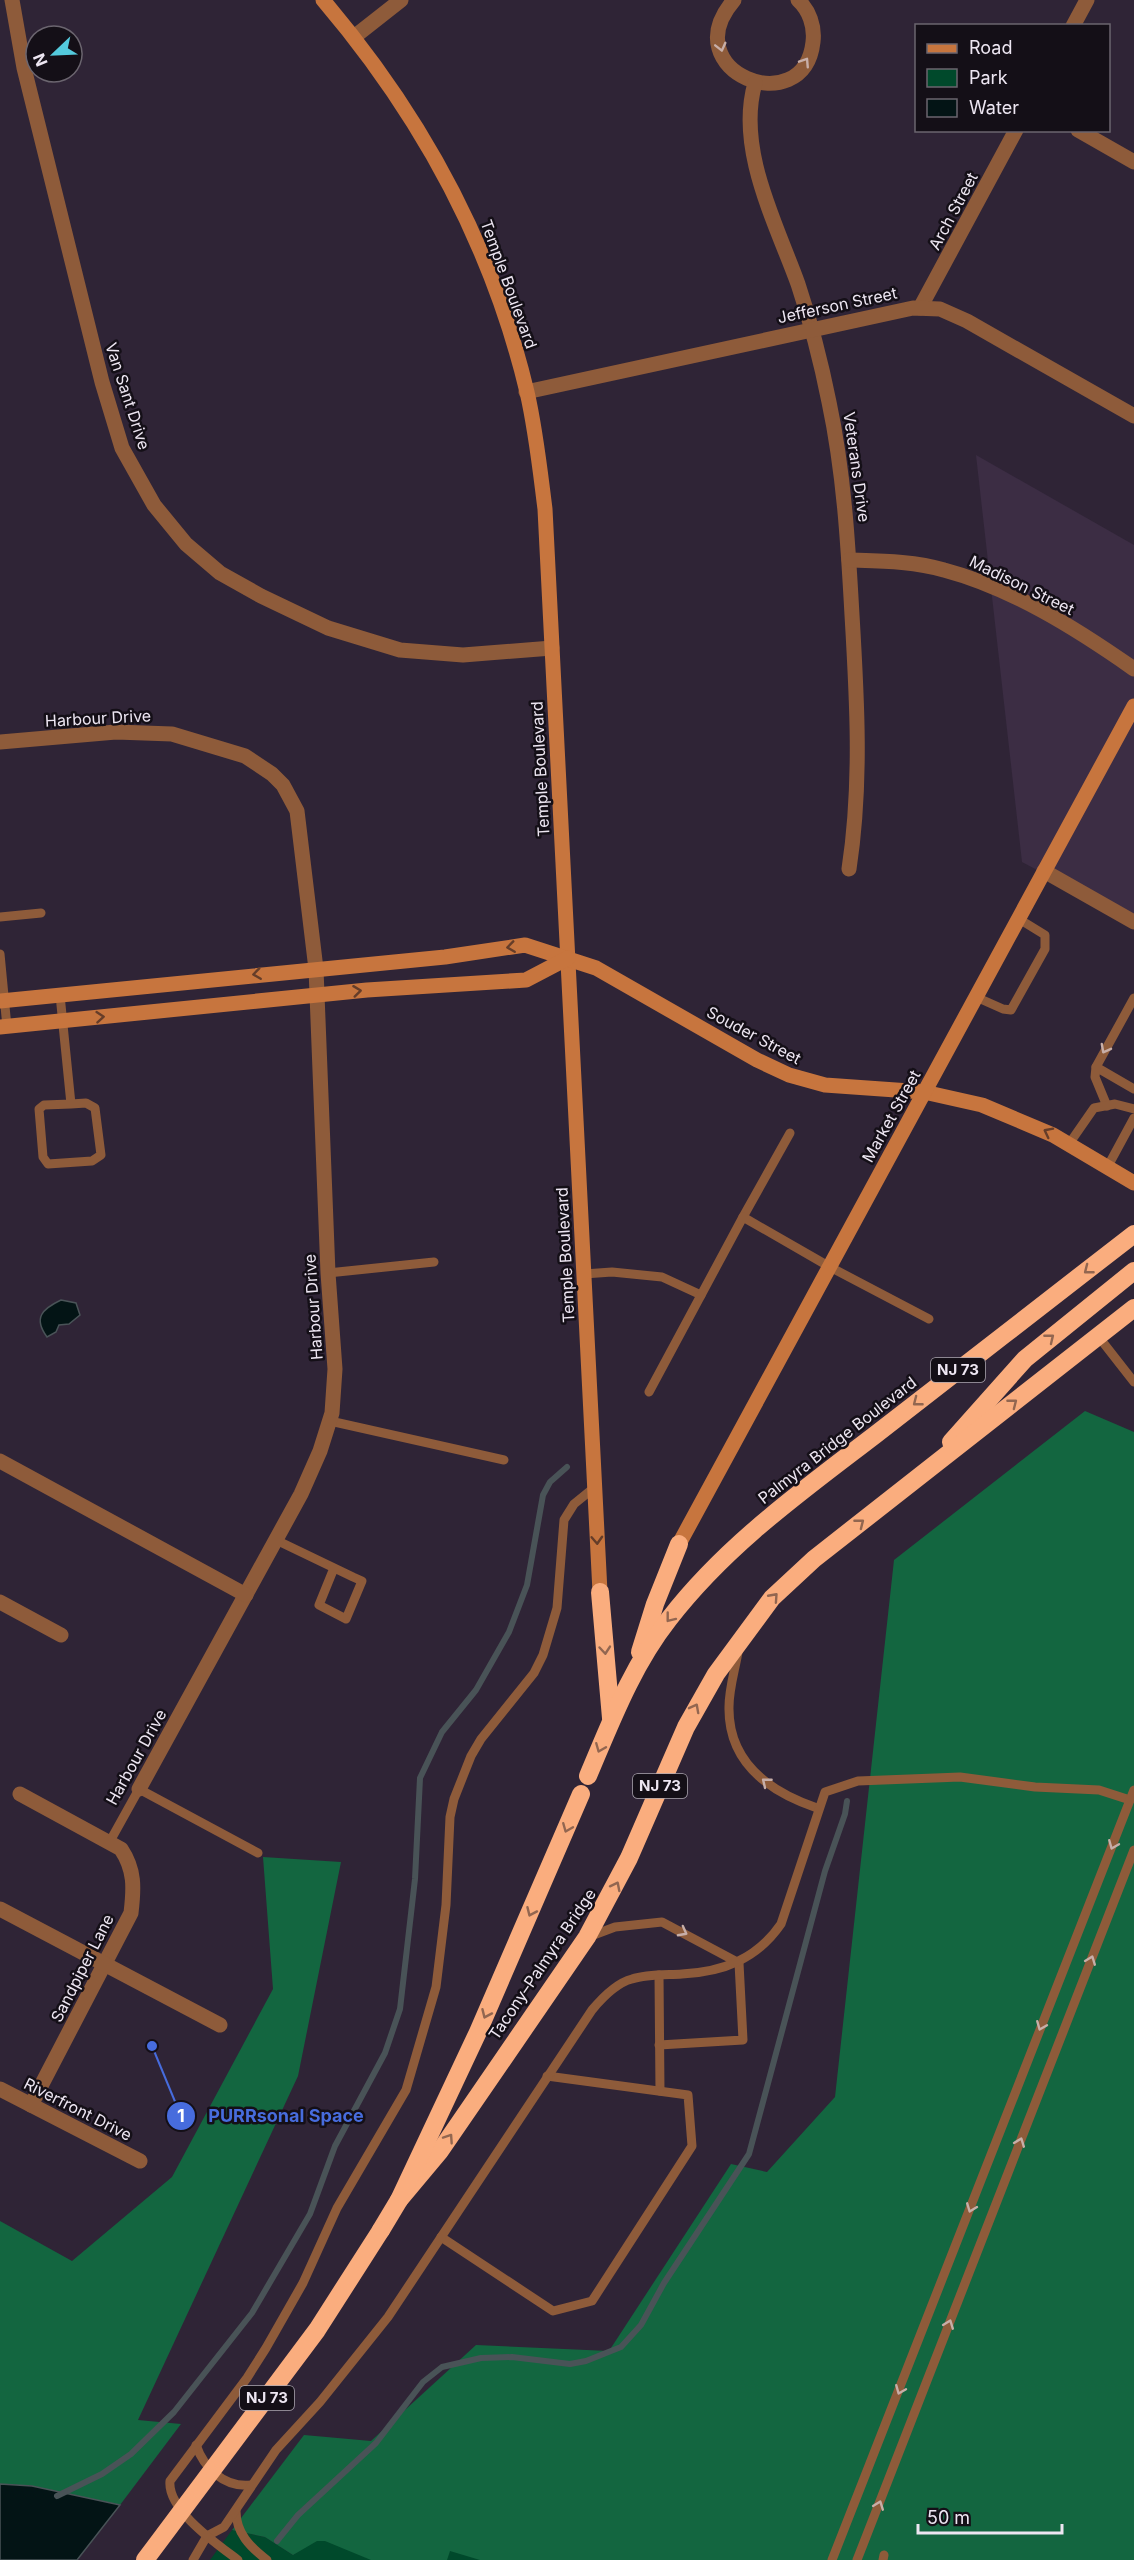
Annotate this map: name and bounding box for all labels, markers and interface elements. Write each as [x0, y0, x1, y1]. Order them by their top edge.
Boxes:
north arrow [24, 24, 84, 84]
legend [915, 24, 1110, 132]
text: Road [969, 37, 1012, 58]
one-way arrow [713, 42, 726, 52]
text: N [29, 50, 52, 69]
one-way arrow [797, 57, 808, 68]
text: Park [969, 67, 1008, 88]
text: Water [969, 97, 1019, 118]
street label: Arch Street [924, 169, 982, 253]
street label: Temple Boulevard [476, 217, 542, 351]
street label: Jefferson Street [775, 283, 899, 327]
street label: Van Sant Drive [101, 340, 155, 452]
street label: Veterans Drive [839, 411, 875, 523]
street label: Madison Street [966, 551, 1078, 619]
street label: Temple Boulevard [526, 701, 554, 837]
street label: Harbour Drive [44, 705, 152, 731]
one-way arrow [507, 940, 516, 952]
one-way arrow [253, 967, 262, 979]
one-way arrow [352, 985, 361, 998]
street label: Souder Street [703, 1002, 805, 1068]
one-way arrow [95, 1011, 105, 1024]
one-way arrow [1101, 1043, 1112, 1053]
street label: Market Street [857, 1066, 925, 1166]
one-way arrow [1043, 1128, 1054, 1139]
street label: Temple Boulevard [551, 1187, 579, 1323]
street label: Harbour Drive [299, 1253, 327, 1361]
one-way arrow [1083, 1262, 1094, 1273]
one-way arrow [1043, 1334, 1054, 1345]
road number: NJ 73 [931, 1358, 985, 1382]
street label: Palmyra Bridge Boulevard [754, 1372, 920, 1508]
one-way arrow [913, 1395, 924, 1406]
one-way arrow [1007, 1399, 1018, 1410]
one-way arrow [853, 1519, 864, 1530]
one-way arrow [591, 1535, 604, 1544]
one-way arrow [767, 1593, 778, 1603]
one-way arrow [666, 1611, 677, 1622]
one-way arrow [598, 1645, 611, 1655]
one-way arrow [688, 1704, 699, 1714]
street label: Harbour Drive [102, 1706, 170, 1808]
one-way arrow [595, 1742, 607, 1753]
road number: NJ 73 [633, 1774, 687, 1798]
one-way arrow [761, 1779, 772, 1790]
one-way arrow [562, 1822, 574, 1833]
one-way arrow [1107, 1839, 1120, 1849]
one-way arrow [608, 1881, 620, 1892]
street label: Tacony–Palmyra Bridge [484, 1885, 600, 2043]
one-way arrow [526, 1905, 538, 1916]
street label: Sandpiper Lane [46, 1911, 118, 2025]
one-way arrow [676, 1925, 687, 1937]
one-way arrow [1084, 1956, 1096, 1967]
one-way arrow [481, 2008, 493, 2019]
one-way arrow [1036, 2020, 1048, 2031]
street label: Riverfront Drive [21, 2073, 135, 2145]
callout: PURRsonal Space [166, 2098, 376, 2134]
text: 1 [177, 2105, 185, 2126]
text: PURRsonal Space [208, 2105, 364, 2126]
one-way arrow [442, 2133, 453, 2144]
one-way arrow [1013, 2137, 1025, 2148]
one-way arrow [966, 2202, 978, 2213]
one-way arrow [942, 2319, 954, 2330]
one-way arrow [895, 2383, 907, 2394]
road number: NJ 73 [240, 2386, 294, 2410]
scale bar [918, 2497, 1062, 2535]
one-way arrow [871, 2501, 884, 2511]
text: 50 m [927, 2507, 970, 2528]

